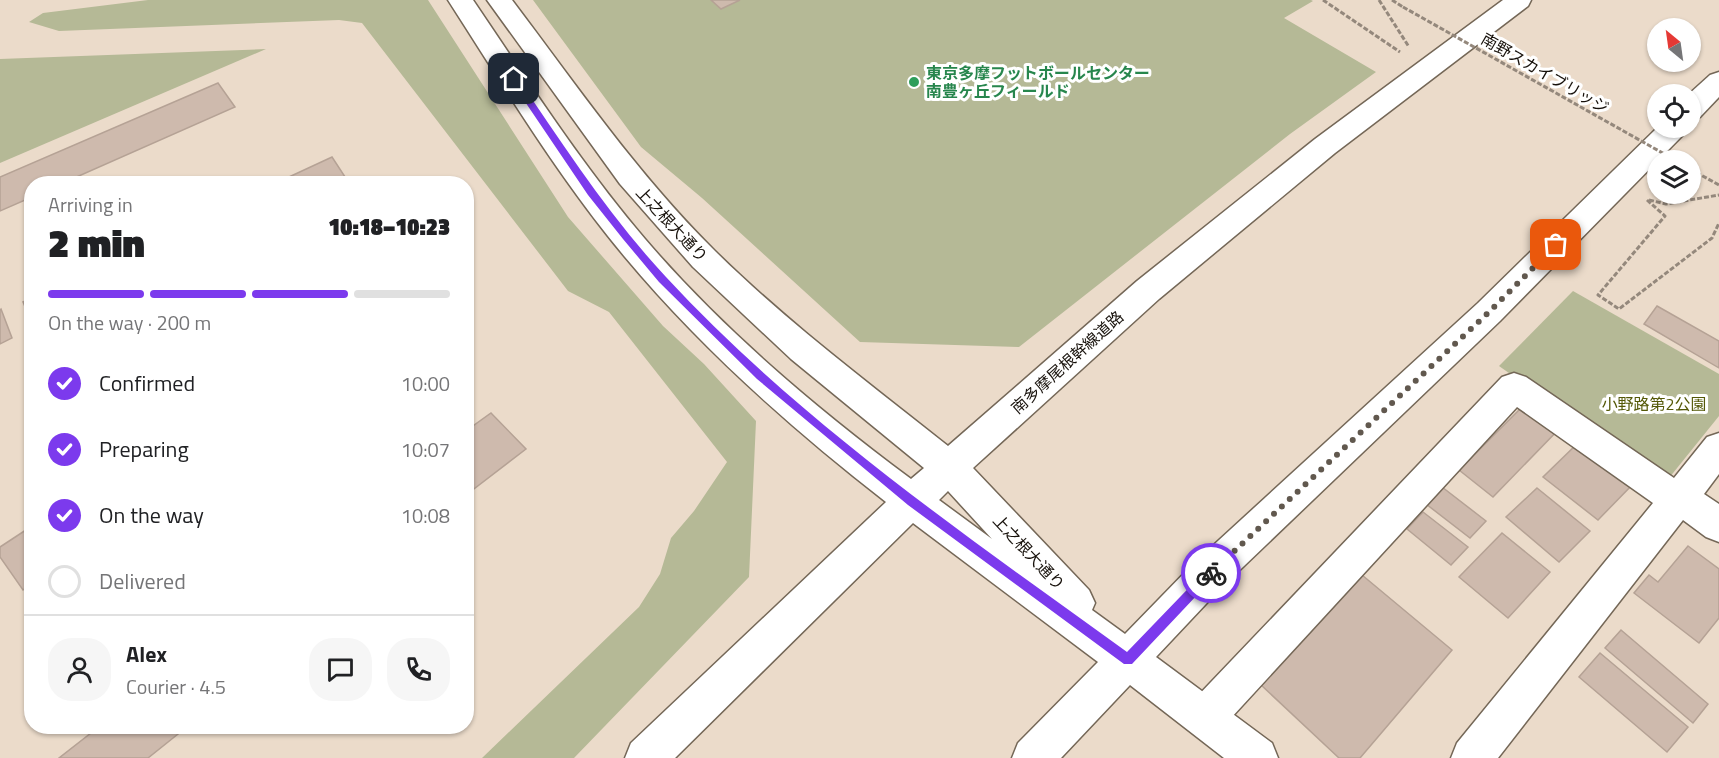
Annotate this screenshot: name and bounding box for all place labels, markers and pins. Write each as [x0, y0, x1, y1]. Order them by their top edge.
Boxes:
pin [488, 53, 539, 104]
place label: 東京多摩フットボールセンター 南豊ヶ丘フィールド [926, 61, 1150, 103]
marker: 東京多摩フットボールセンター 南豊ヶ丘フィールド [907, 75, 921, 89]
pin [1530, 219, 1581, 270]

